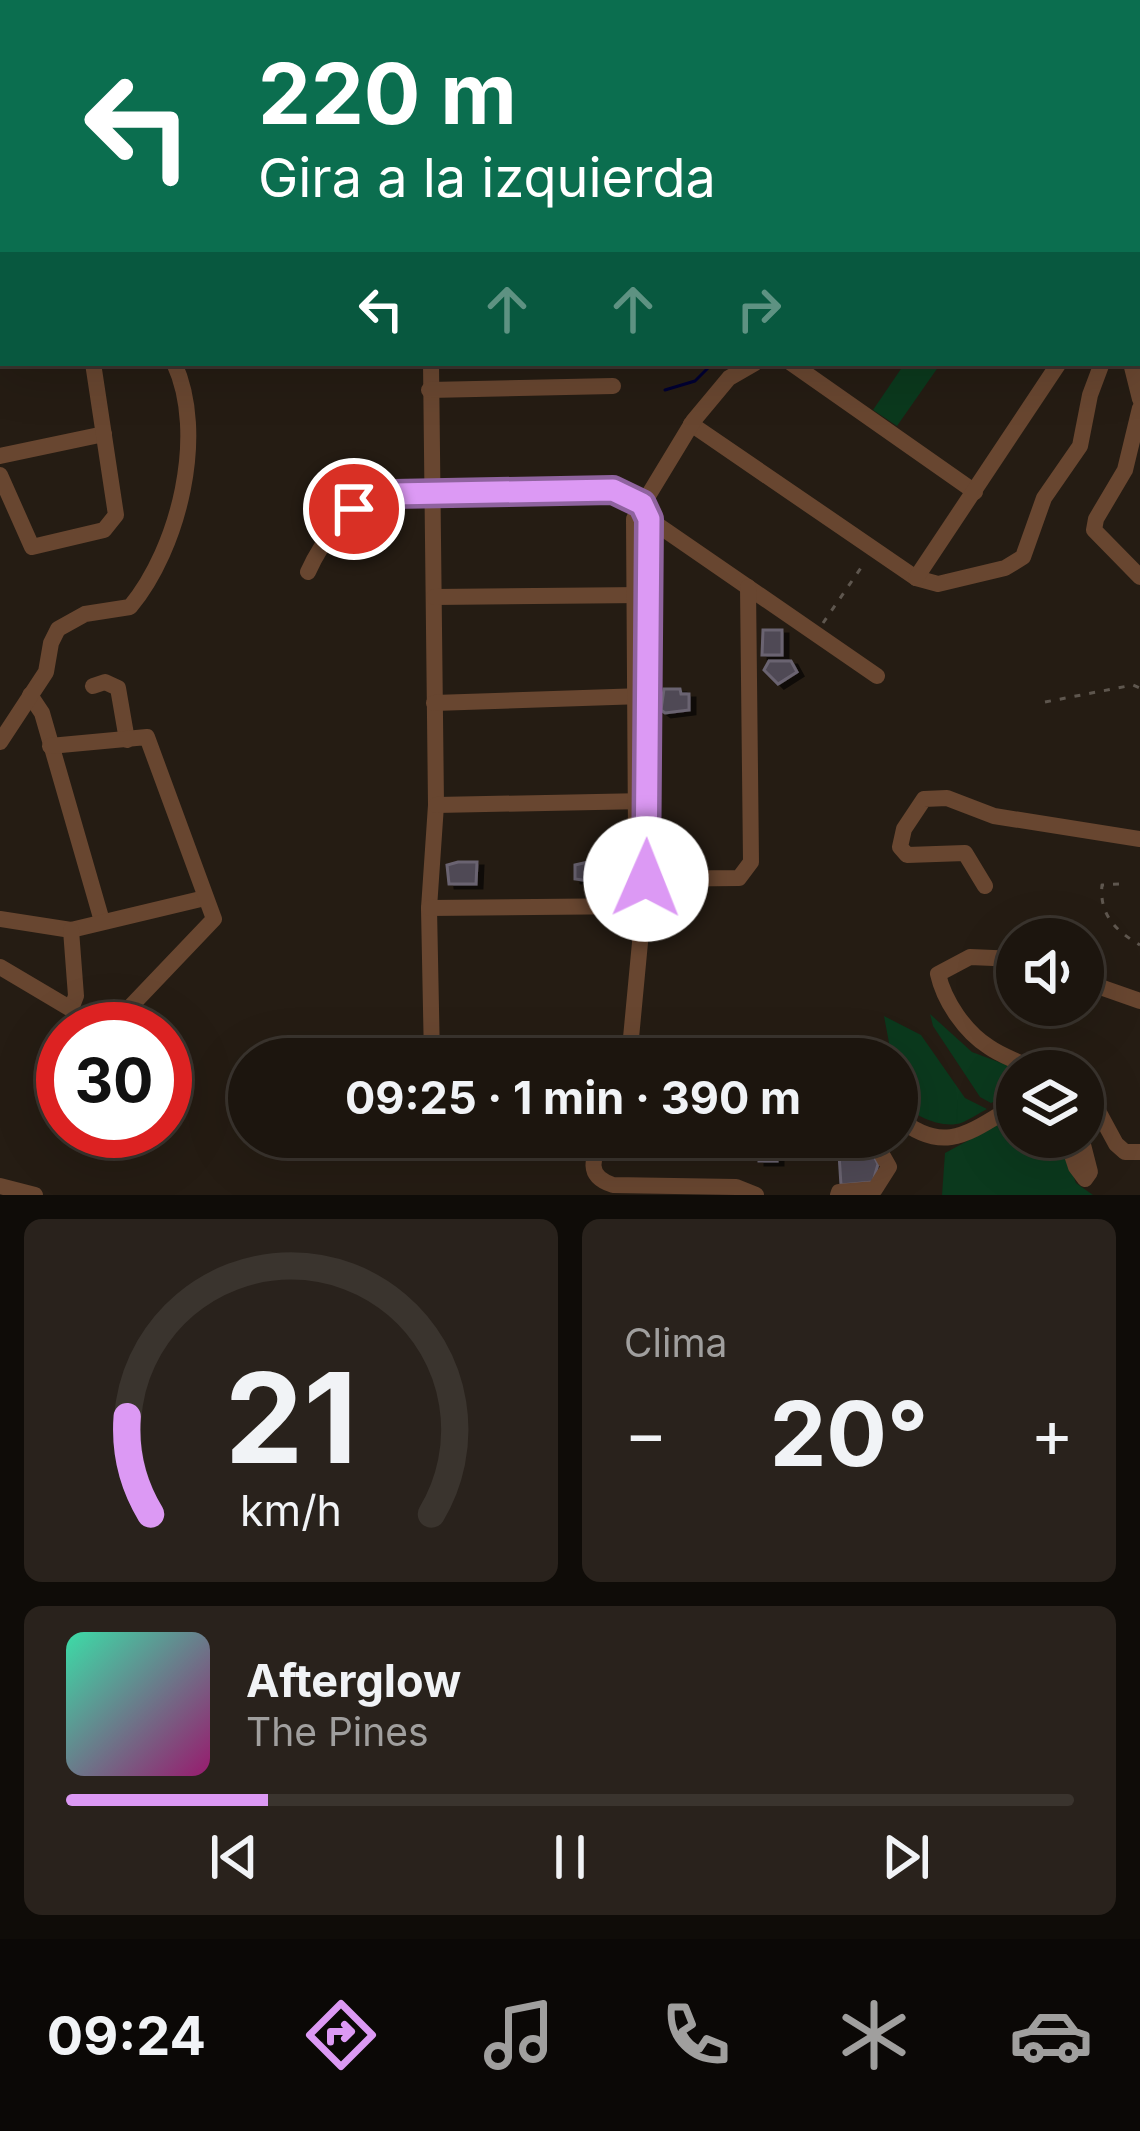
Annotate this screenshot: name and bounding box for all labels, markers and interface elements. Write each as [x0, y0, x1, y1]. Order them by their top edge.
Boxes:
text: 220 m [258, 43, 517, 144]
icon: left [60, 48, 216, 204]
text: Gira a la izquierda [258, 145, 716, 210]
icon: left [348, 276, 414, 342]
icon: ahead [474, 276, 540, 342]
icon: ahead [600, 276, 666, 342]
icon: right [726, 276, 792, 342]
pin [303, 458, 405, 560]
icon: arrive [321, 476, 387, 542]
position arrow [583, 816, 709, 942]
map controls [996, 918, 1104, 1158]
button: sound [996, 918, 1104, 1026]
speed limit sign: 30 [36, 1002, 192, 1158]
button: layers [996, 1050, 1104, 1158]
text: 09:25 · 1 min · 390 m [345, 1070, 801, 1125]
text: Clima [624, 1319, 727, 1366]
text: 21 [225, 1342, 357, 1493]
text: 20° [770, 1379, 928, 1488]
text: − [624, 1393, 668, 1473]
text: + [1030, 1393, 1074, 1473]
text: km/h [240, 1483, 342, 1535]
text: Afterglow [246, 1653, 461, 1708]
text: The Pines [246, 1708, 429, 1755]
icon: previous [201, 1824, 267, 1890]
icon: pause [537, 1824, 603, 1890]
icon: next [873, 1824, 939, 1890]
icon: directions [299, 1993, 383, 2077]
icon: music [477, 1993, 561, 2077]
icon: phone [654, 1993, 738, 2077]
icon: climate [832, 1993, 916, 2077]
icon: car [1009, 1993, 1093, 2077]
text: 09:24 [47, 2003, 206, 2068]

